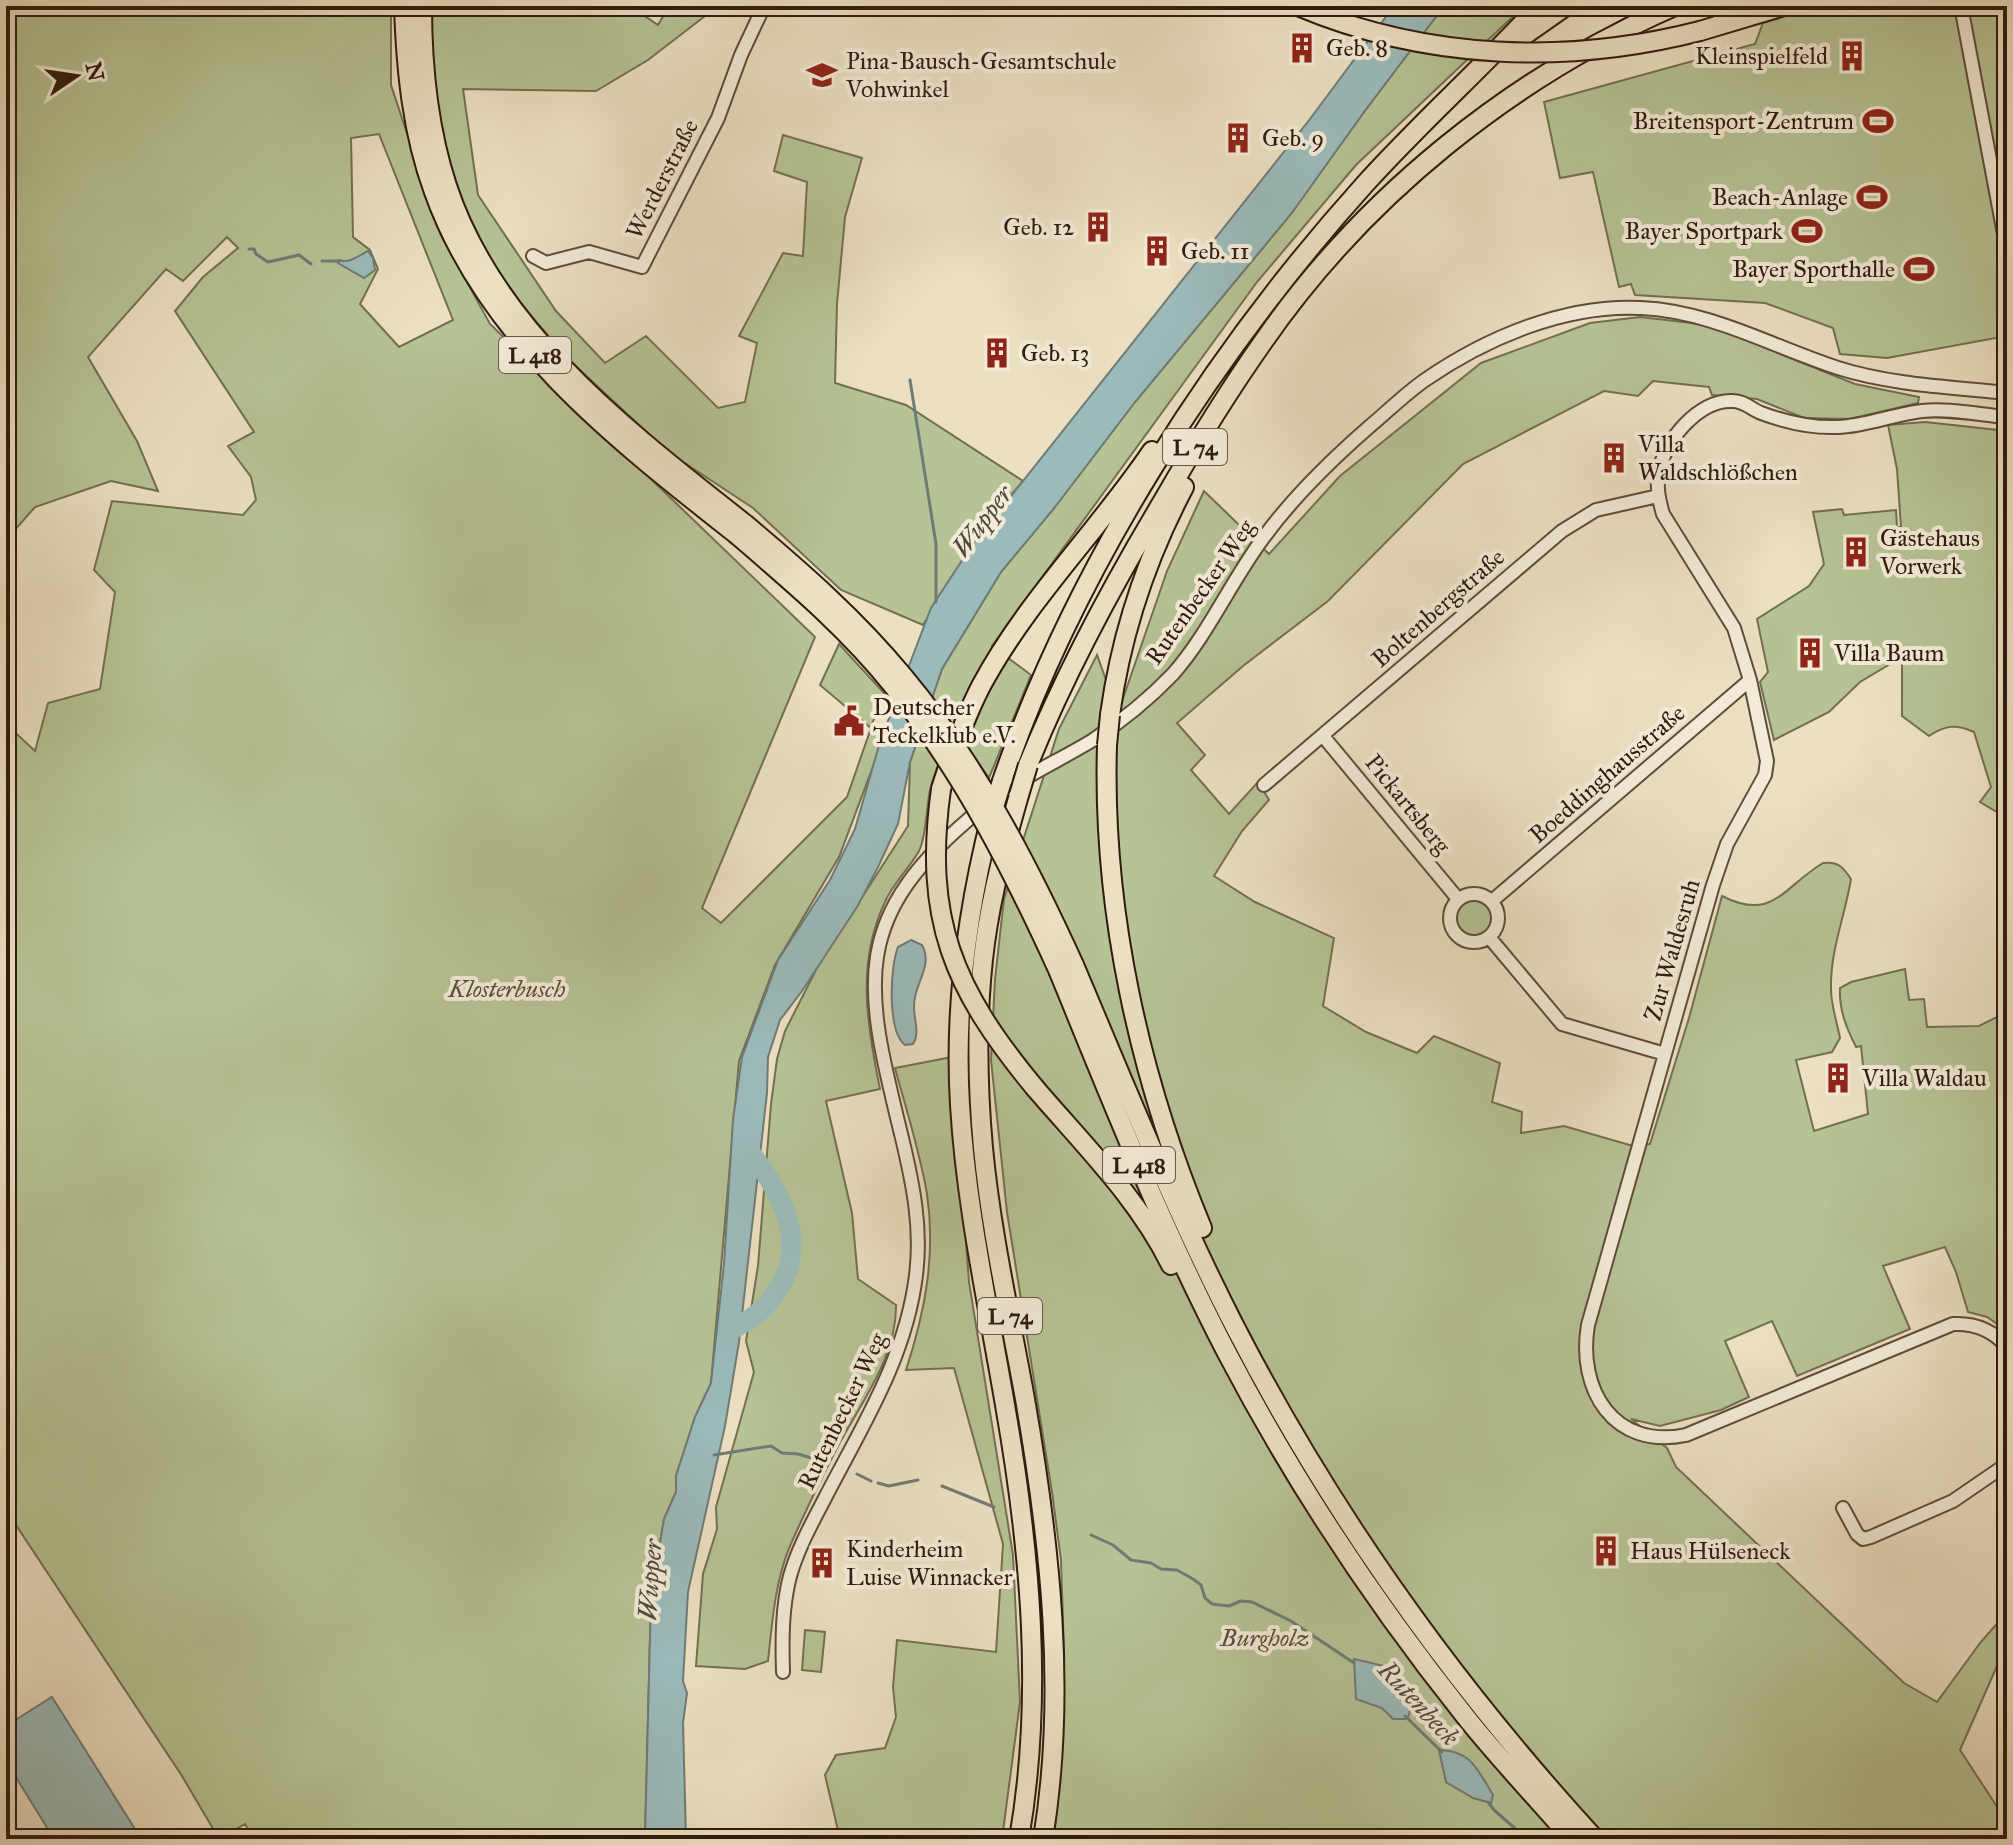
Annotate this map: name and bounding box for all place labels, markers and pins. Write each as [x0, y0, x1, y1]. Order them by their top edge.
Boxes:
building icon: Geb. 8 [1285, 31, 1319, 65]
place label: Geb. 8 [1326, 33, 1388, 63]
building icon: Kleinspielfeld [1835, 39, 1869, 73]
place label: Kleinspielfeld [1695, 41, 1828, 71]
place label: Pina-Bausch-Gesamtschule Vohwinkel [845, 46, 1116, 104]
school or university icon: Pina-Bausch-Gesamtschule Vohwinkel [805, 58, 839, 92]
sports icon: Breitensport-Zentrum [1861, 104, 1895, 138]
place label: Breitensport-Zentrum [1633, 106, 1854, 136]
building icon: Geb. 9 [1221, 121, 1255, 155]
place label: Geb. 9 [1262, 123, 1324, 153]
sports icon: Beach-Anlage [1855, 180, 1889, 214]
place label: Beach-Anlage [1712, 182, 1848, 212]
building icon: Geb. 12 [1081, 210, 1115, 244]
place label: Geb. 12 [1003, 212, 1074, 242]
sports icon: Bayer Sportpark [1790, 214, 1824, 248]
place label: Bayer Sportpark [1625, 216, 1784, 246]
building icon: Geb. 11 [1140, 234, 1174, 268]
place label: Geb. 11 [1181, 236, 1249, 266]
sports icon: Bayer Sporthalle [1902, 252, 1936, 286]
place label: Bayer Sporthalle [1732, 254, 1895, 284]
building icon: Geb. 13 [980, 336, 1014, 370]
place label: Geb. 13 [1021, 338, 1089, 368]
place label: Villa Waldschlößchen [1637, 429, 1798, 487]
building icon: Villa Waldschlößchen [1597, 441, 1631, 475]
place label: Gästehaus Vorwerk [1879, 523, 1980, 581]
building icon: Gästehaus Vorwerk [1839, 535, 1873, 569]
building icon: Villa Baum [1793, 636, 1827, 670]
place label: Villa Baum [1833, 638, 1945, 668]
place label: Deutscher Teckelklub e.V. [873, 692, 1016, 750]
public building icon: Deutscher Teckelklub e.V. [832, 704, 866, 738]
building icon: Villa Waldau [1821, 1061, 1855, 1095]
place label: Villa Waldau [1861, 1063, 1987, 1093]
place label: Kinderheim Luise Winnacker [846, 1534, 1013, 1592]
building icon: Haus Hülseneck [1589, 1534, 1623, 1568]
place label: Haus Hülseneck [1630, 1536, 1791, 1566]
building icon: Kinderheim Luise Winnacker [805, 1546, 839, 1580]

